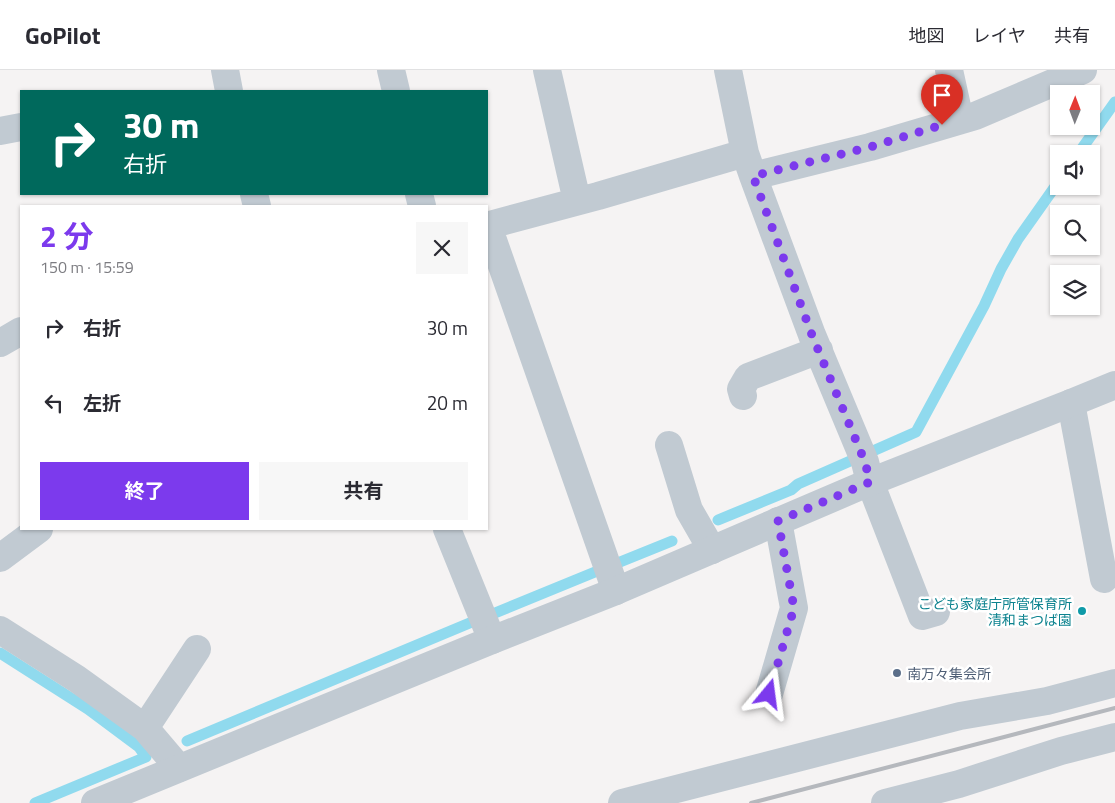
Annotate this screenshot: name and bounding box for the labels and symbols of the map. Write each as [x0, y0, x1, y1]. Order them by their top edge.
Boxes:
pin [921, 74, 963, 125]
north arrow [1050, 85, 1100, 135]
place label: こども家庭庁所管保育所 清和まつば園 [918, 593, 1072, 630]
marker: こども家庭庁所管保育所 清和まつば園 [1076, 605, 1088, 617]
place label: 南万々集会所 [907, 663, 991, 684]
position arrow [742, 667, 794, 719]
marker: 南万々集会所 [891, 667, 903, 679]

